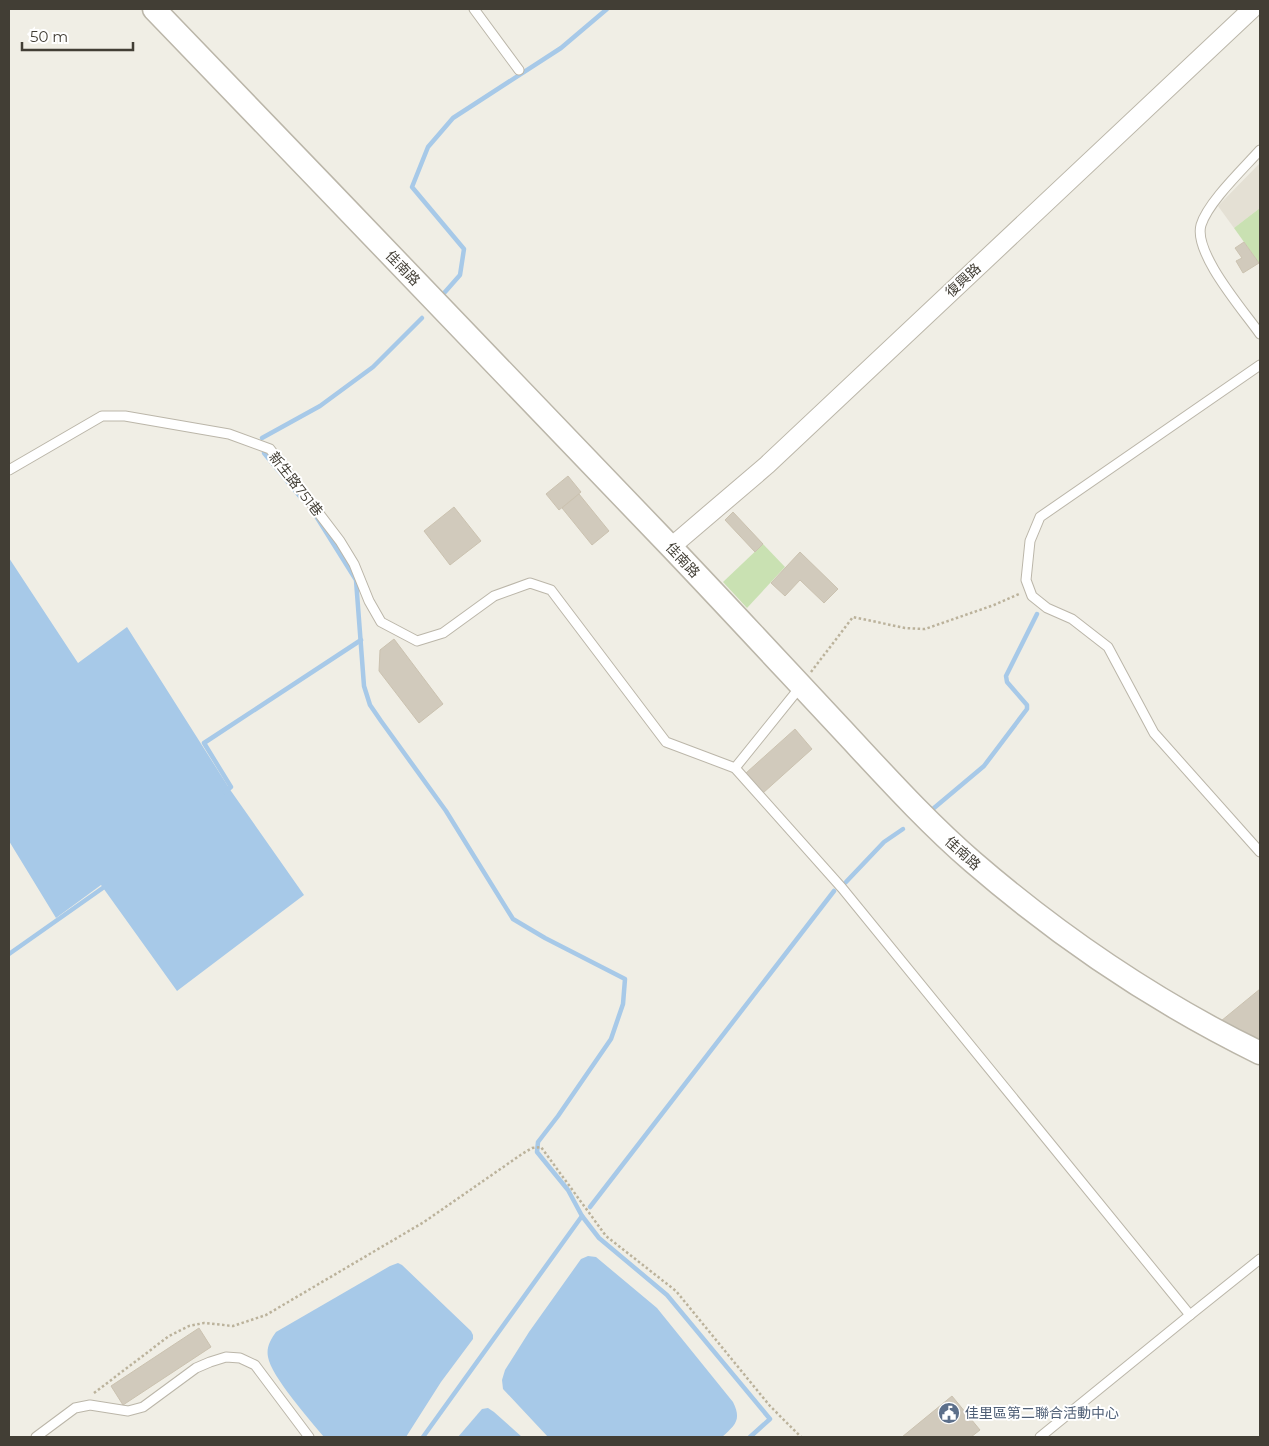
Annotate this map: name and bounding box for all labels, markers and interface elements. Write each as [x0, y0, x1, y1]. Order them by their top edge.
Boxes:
scale bar [22, 20, 134, 52]
text: 50 m [30, 27, 68, 46]
street label: 佳南路 [382, 247, 424, 289]
street label: 復興路 [942, 259, 984, 301]
street label: 新生路751巷 [265, 448, 327, 520]
street label: 佳南路 [662, 539, 704, 581]
street label: 佳南路 [941, 832, 985, 874]
public building icon: 佳里區第二聯合活動中心 [937, 1401, 961, 1425]
place label: 佳里區第二聯合活動中心 [965, 1404, 1119, 1422]

